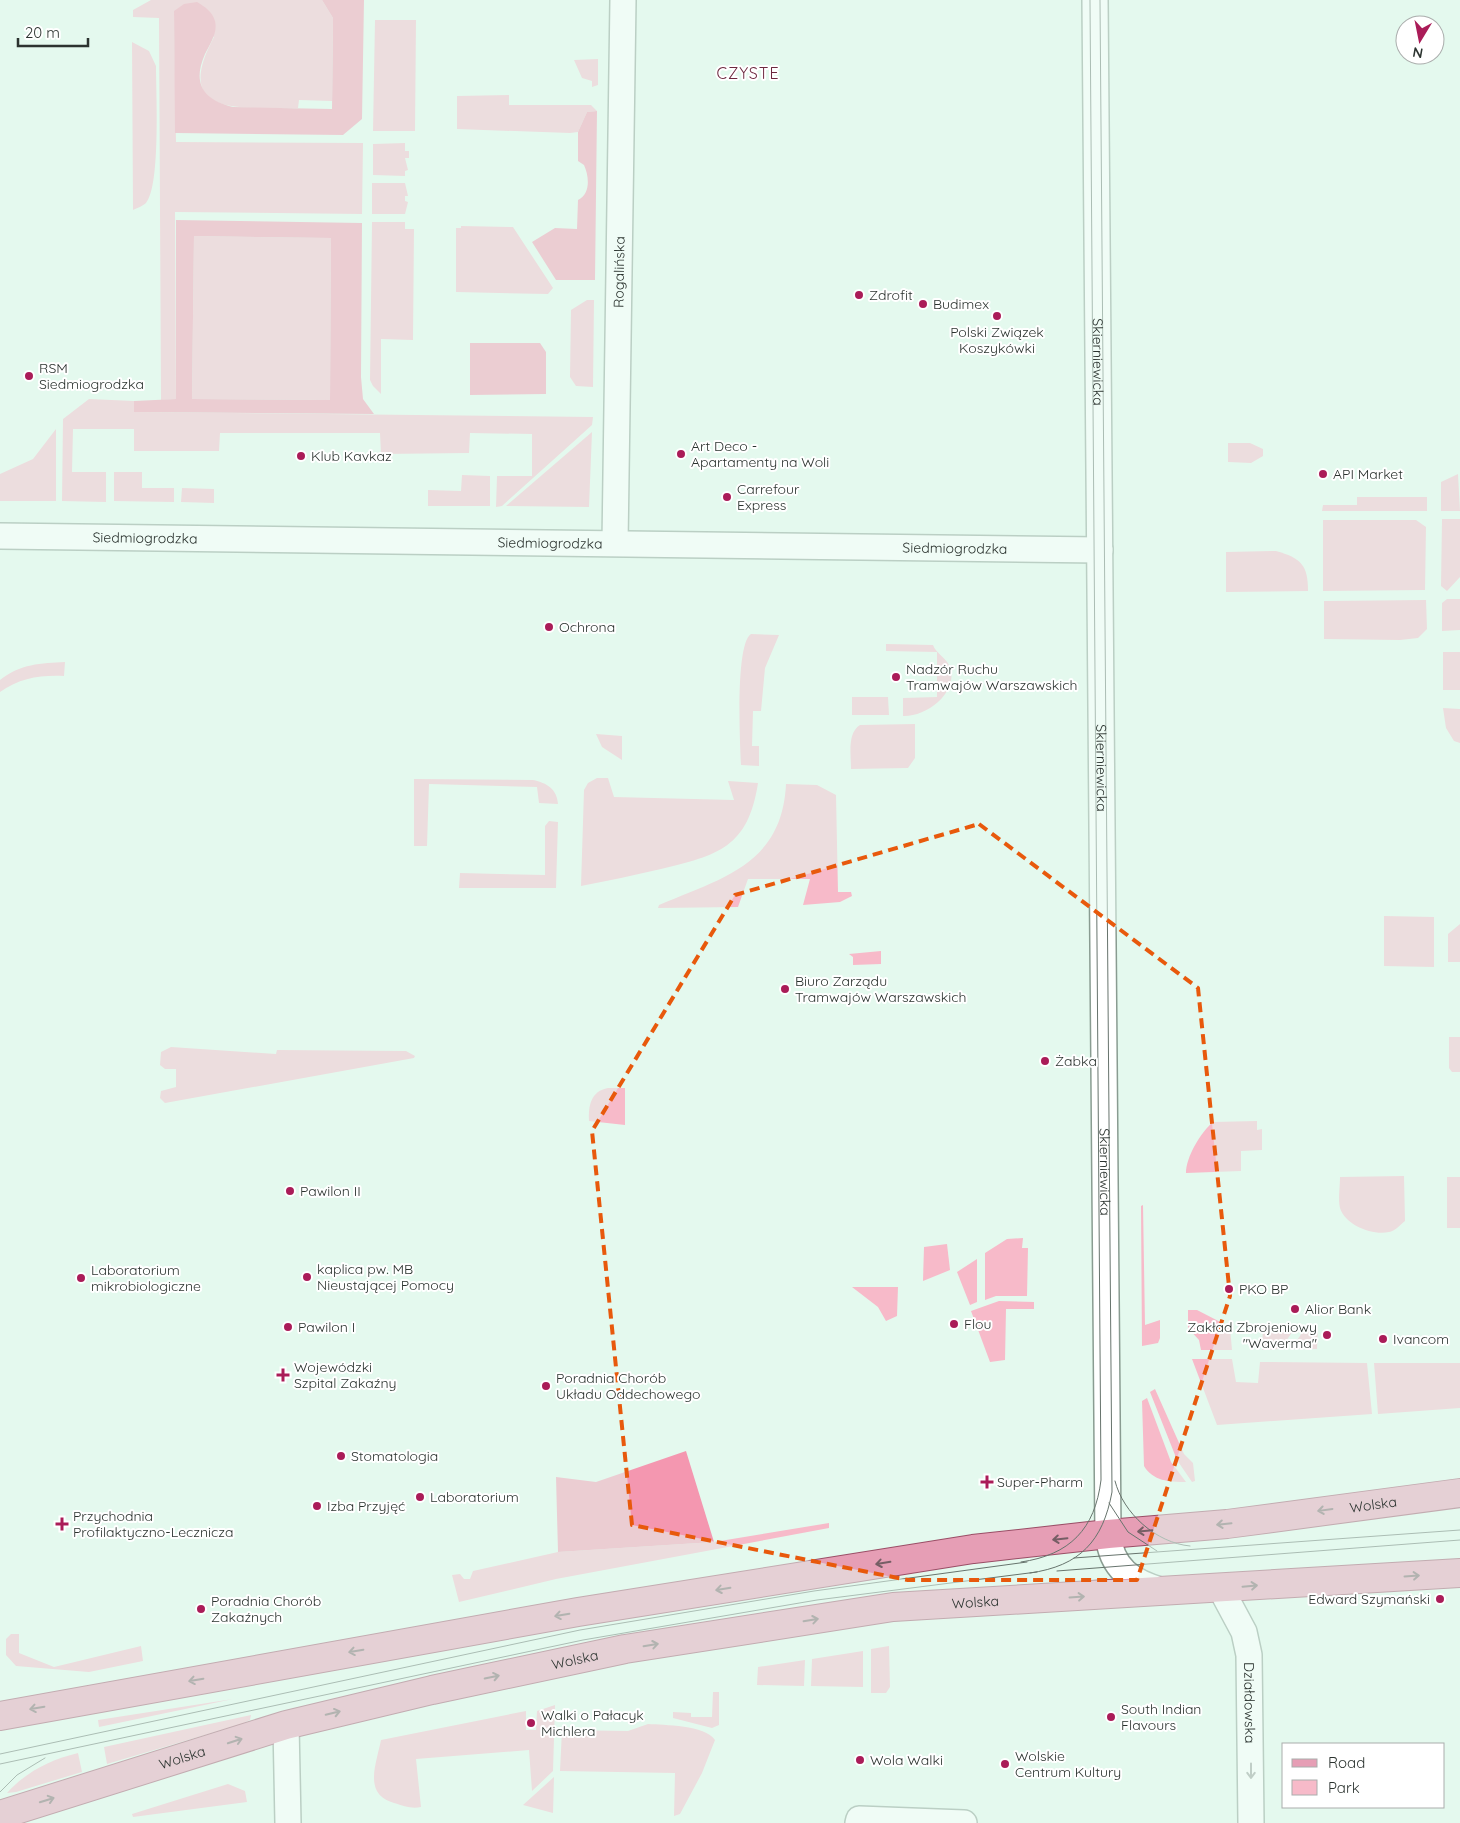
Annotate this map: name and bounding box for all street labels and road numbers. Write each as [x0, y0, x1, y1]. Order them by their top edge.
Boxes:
street label: Rogalińska [609, 236, 629, 308]
street label: Skierniewicka [1089, 318, 1107, 406]
street label: Siedmiogrodzka [92, 528, 198, 548]
street label: Siedmiogrodzka [497, 533, 603, 553]
street label: Siedmiogrodzka [902, 538, 1008, 558]
street label: Skierniewicka [1092, 724, 1111, 812]
street label: Skierniewicka [1096, 1128, 1114, 1216]
street label: Wolska [1348, 1492, 1398, 1517]
street label: Wolska [951, 1592, 1000, 1612]
street label: Wolska [550, 1646, 600, 1673]
street label: Działdowska [1240, 1662, 1259, 1744]
street label: Wolska [157, 1742, 208, 1773]

